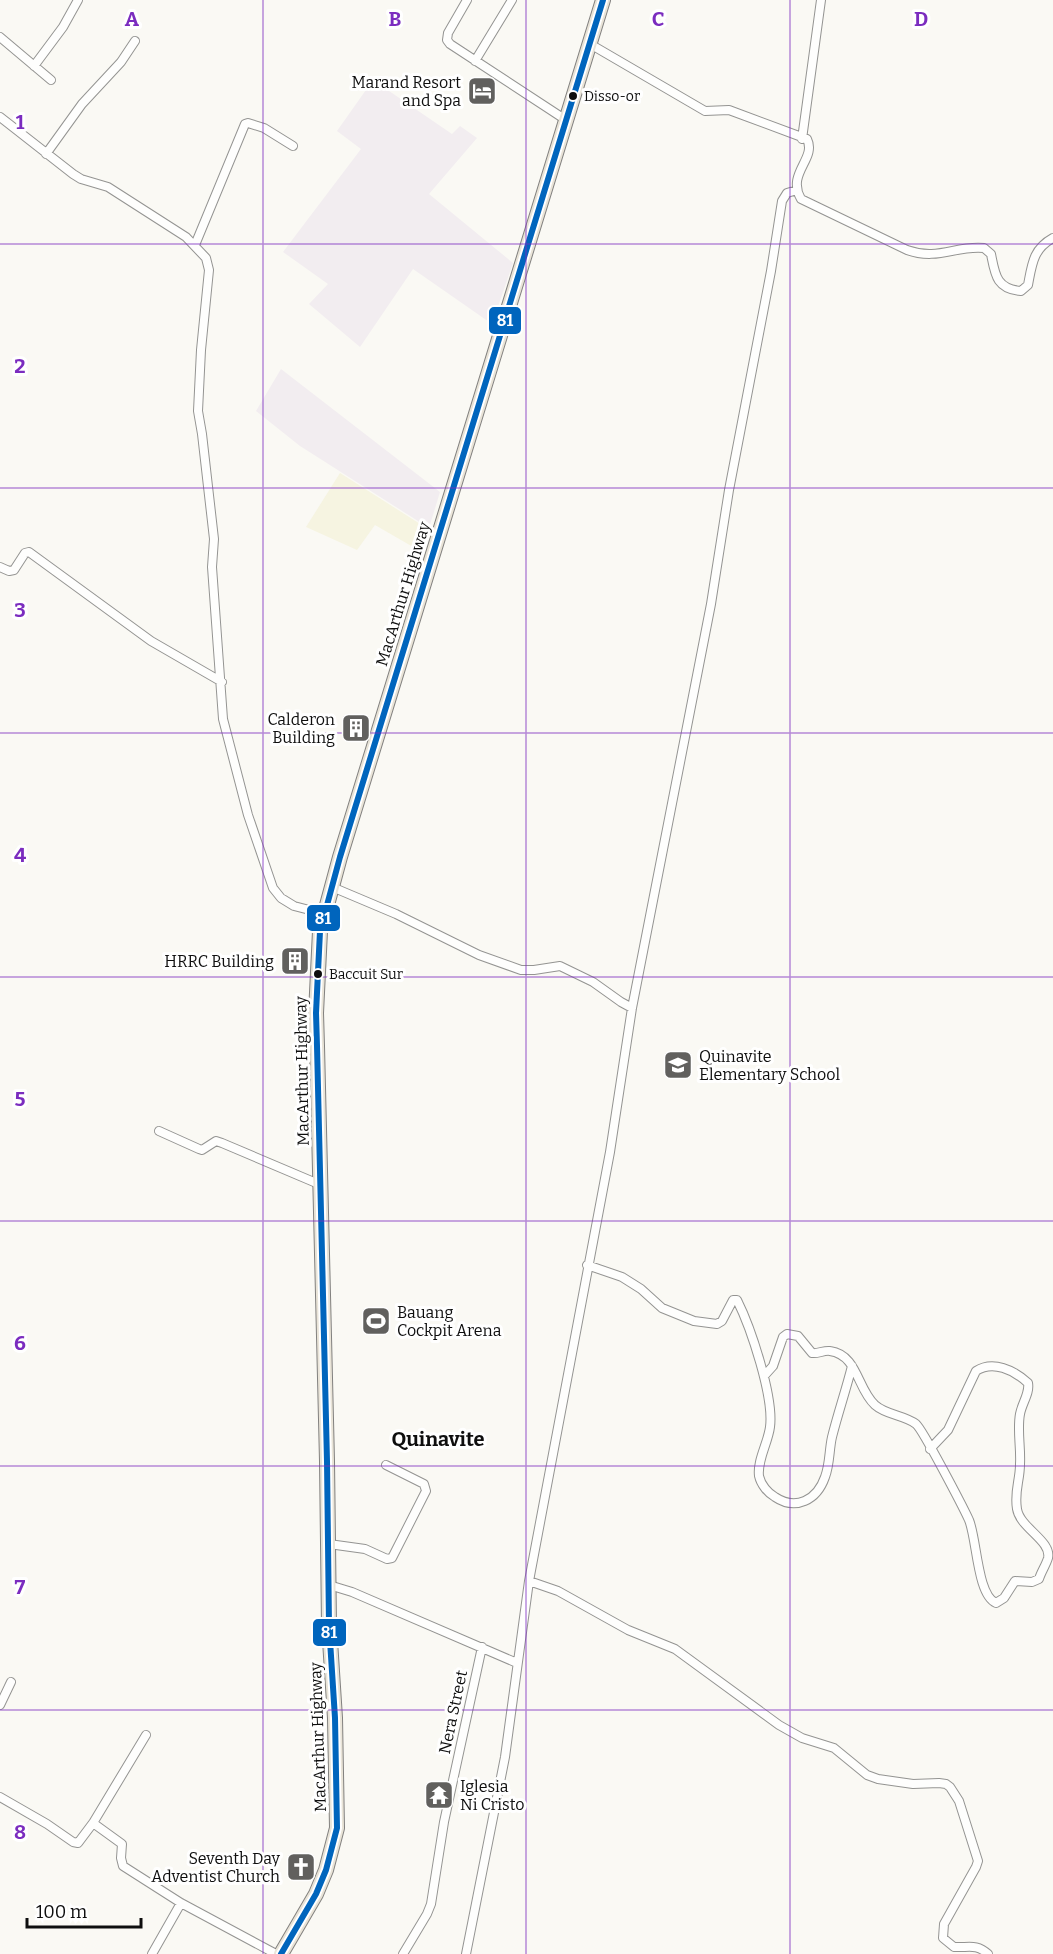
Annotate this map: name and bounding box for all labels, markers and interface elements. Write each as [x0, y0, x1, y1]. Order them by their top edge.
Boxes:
text: A [125, 7, 140, 31]
text: B [389, 7, 402, 31]
text: C [652, 7, 664, 31]
text: D [914, 7, 928, 31]
place label: Marand Resort and Spa [351, 73, 461, 110]
hotel icon: Marand Resort and Spa [466, 75, 498, 107]
place label: Disso-or [584, 88, 640, 105]
marker: Disso-or [567, 90, 579, 102]
text: 1 [16, 110, 25, 134]
line badge: 81 [488, 306, 522, 335]
text: 81 [497, 311, 513, 330]
text: 2 [14, 354, 26, 378]
street label: MacArthur Highway [372, 519, 434, 668]
text: 3 [14, 598, 26, 622]
place label: Calderon Building [267, 710, 335, 747]
building icon: Calderon Building [340, 712, 372, 744]
text: 4 [14, 843, 26, 867]
line badge: 81 [306, 904, 341, 932]
text: 81 [315, 909, 331, 928]
building icon: HRRC Building [279, 945, 311, 977]
place label: HRRC Building [164, 952, 274, 971]
place label: Baccuit Sur [329, 966, 403, 983]
marker: Baccuit Sur [312, 968, 324, 980]
street label: MacArthur Highway [291, 995, 313, 1146]
place label: Quinavite Elementary School [699, 1047, 840, 1084]
school or university icon: Quinavite Elementary School [662, 1049, 694, 1081]
text: 5 [15, 1087, 26, 1111]
place label: Bauang Cockpit Arena [397, 1303, 502, 1340]
sports icon: Bauang Cockpit Arena [360, 1305, 392, 1337]
text: 6 [14, 1331, 26, 1355]
district label: Quinavite [392, 1427, 485, 1451]
text: 7 [15, 1575, 26, 1599]
line badge: 81 [312, 1618, 347, 1647]
text: 81 [321, 1623, 337, 1642]
street label: MacArthur Highway [306, 1661, 330, 1812]
street label: Nera Street [435, 1668, 471, 1755]
place label: Iglesia Ni Cristo [460, 1777, 525, 1814]
temple icon: Iglesia Ni Cristo [423, 1779, 455, 1811]
text: 8 [14, 1820, 26, 1844]
place label: Seventh Day Adventist Church [151, 1849, 281, 1886]
church icon: Seventh Day Adventist Church [285, 1851, 317, 1883]
scale bar [27, 1891, 141, 1929]
text: 100 m [36, 1901, 87, 1923]

